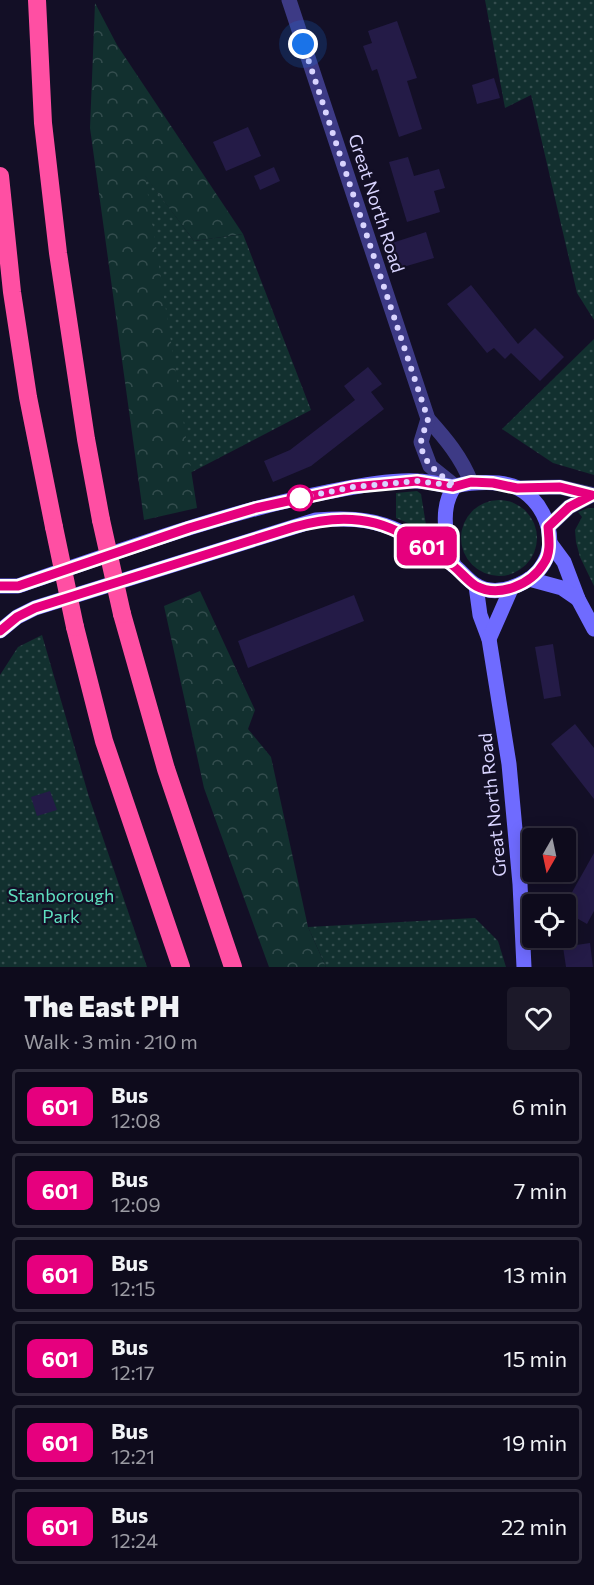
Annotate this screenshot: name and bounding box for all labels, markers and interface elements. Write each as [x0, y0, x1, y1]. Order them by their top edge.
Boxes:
your location [288, 29, 318, 59]
street label: Great North Road [344, 131, 410, 275]
unlabelled marker [287, 485, 313, 511]
line badge: 601 [392, 526, 462, 566]
text: 601 [409, 534, 445, 559]
street label: Great North Road [474, 732, 510, 878]
north arrow [522, 828, 576, 882]
map controls [522, 828, 576, 948]
park label: Stanborough Park [8, 884, 114, 927]
button: locate [522, 894, 576, 948]
button: heart [507, 987, 570, 1050]
text: The East PH [24, 989, 180, 1023]
text: Walk · 3 min · 210 m [24, 1029, 198, 1053]
text: Bus [111, 1081, 148, 1108]
text: 6 min [512, 1093, 567, 1120]
text: 601 [42, 1094, 78, 1119]
text: 12:08 [111, 1108, 161, 1132]
text: Bus [111, 1165, 148, 1192]
text: 7 min [514, 1177, 567, 1204]
text: 601 [42, 1178, 78, 1203]
text: 12:09 [111, 1192, 161, 1216]
text: Bus [111, 1249, 148, 1276]
text: 13 min [503, 1261, 567, 1288]
text: 601 [42, 1262, 78, 1287]
text: 12:15 [111, 1276, 155, 1300]
text: Bus [111, 1333, 148, 1360]
text: 15 min [503, 1345, 567, 1372]
text: 601 [42, 1346, 78, 1371]
text: 12:17 [111, 1360, 154, 1384]
text: Bus [111, 1417, 148, 1444]
text: 19 min [503, 1429, 567, 1456]
text: 601 [42, 1430, 78, 1455]
text: 12:21 [111, 1444, 155, 1468]
text: Bus [111, 1501, 148, 1528]
text: 22 min [501, 1513, 567, 1540]
text: 601 [42, 1514, 78, 1539]
text: 12:24 [111, 1528, 158, 1552]

